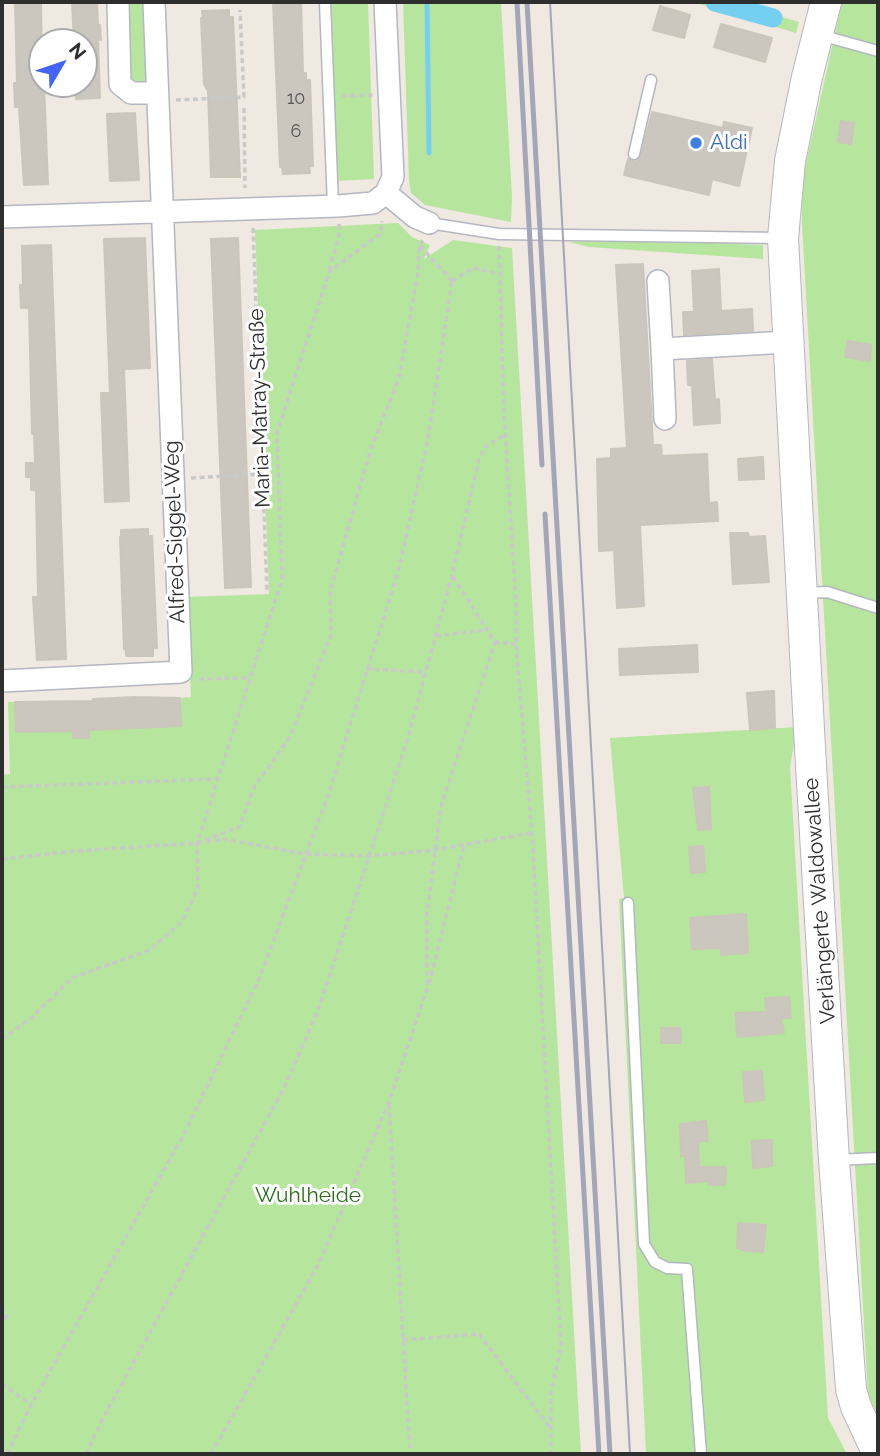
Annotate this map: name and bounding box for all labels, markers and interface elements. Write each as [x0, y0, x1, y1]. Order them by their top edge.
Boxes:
north arrow [28, 28, 98, 98]
text: N [65, 38, 91, 64]
house number: 10 [287, 88, 305, 110]
house number: 6 [291, 121, 301, 143]
place label: Aldi [710, 130, 748, 156]
marker: Aldi [688, 135, 704, 151]
street label: Maria-Matray-Straße [244, 308, 276, 508]
street label: Alfred-Siggel-Weg [159, 440, 191, 624]
street label: Verlängerte Waldowallee [799, 777, 841, 1025]
park label: Wuhlheide [255, 1183, 361, 1209]

